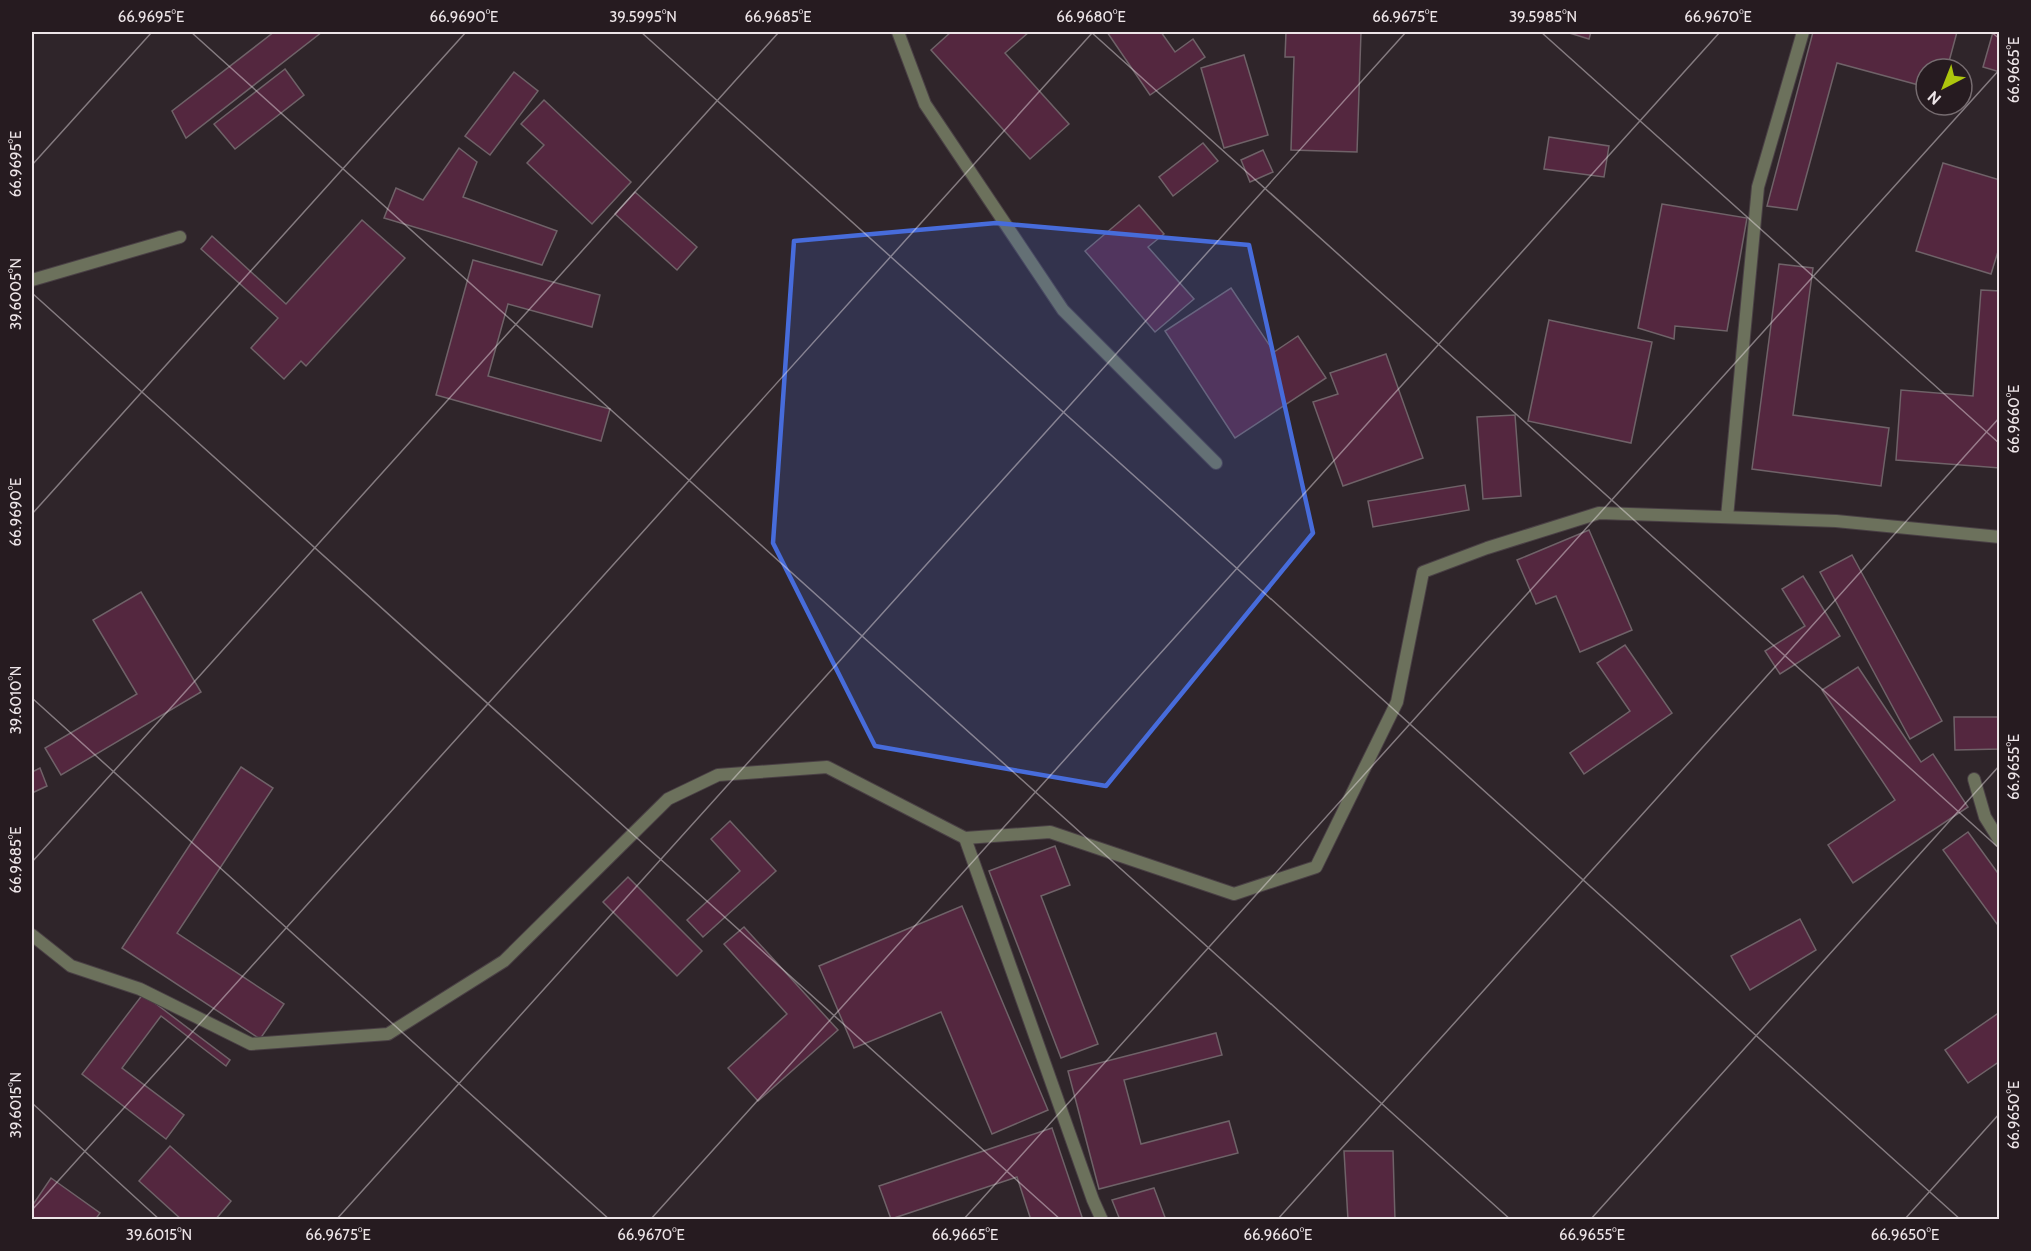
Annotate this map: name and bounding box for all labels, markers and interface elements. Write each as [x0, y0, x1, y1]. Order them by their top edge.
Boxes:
text: 66.9695°E [118, 8, 184, 26]
text: 66.9690°E [430, 8, 498, 26]
text: 39.5995°N [609, 8, 677, 26]
text: 66.9685°E [744, 8, 812, 26]
text: 66.9680°E [1056, 8, 1126, 26]
text: 66.9675°E [1372, 8, 1438, 26]
text: 39.5985°N [1509, 8, 1577, 26]
text: 66.9670°E [1684, 8, 1752, 26]
text: 66.9665°E [2005, 37, 2023, 103]
north arrow [1914, 57, 1974, 117]
text: N [1924, 87, 1945, 109]
text: 66.9695°E [7, 131, 25, 197]
text: 39.6005°N [7, 258, 25, 330]
text: 66.9660°E [2005, 385, 2023, 453]
text: 66.9690°E [7, 478, 25, 546]
text: 39.6010°N [7, 666, 25, 734]
text: 66.9655°E [2005, 734, 2023, 800]
text: 66.9685°E [7, 826, 25, 894]
text: 39.6015°N [7, 1072, 25, 1138]
text: 66.9650°E [2005, 1081, 2023, 1149]
text: 39.6015°N [126, 1226, 192, 1244]
text: 66.9675°E [305, 1226, 371, 1244]
text: 66.9670°E [617, 1226, 685, 1244]
text: 66.9665°E [932, 1226, 998, 1244]
text: 66.9660°E [1244, 1226, 1312, 1244]
text: 66.9655°E [1559, 1226, 1625, 1244]
text: 66.9650°E [1871, 1226, 1939, 1244]

